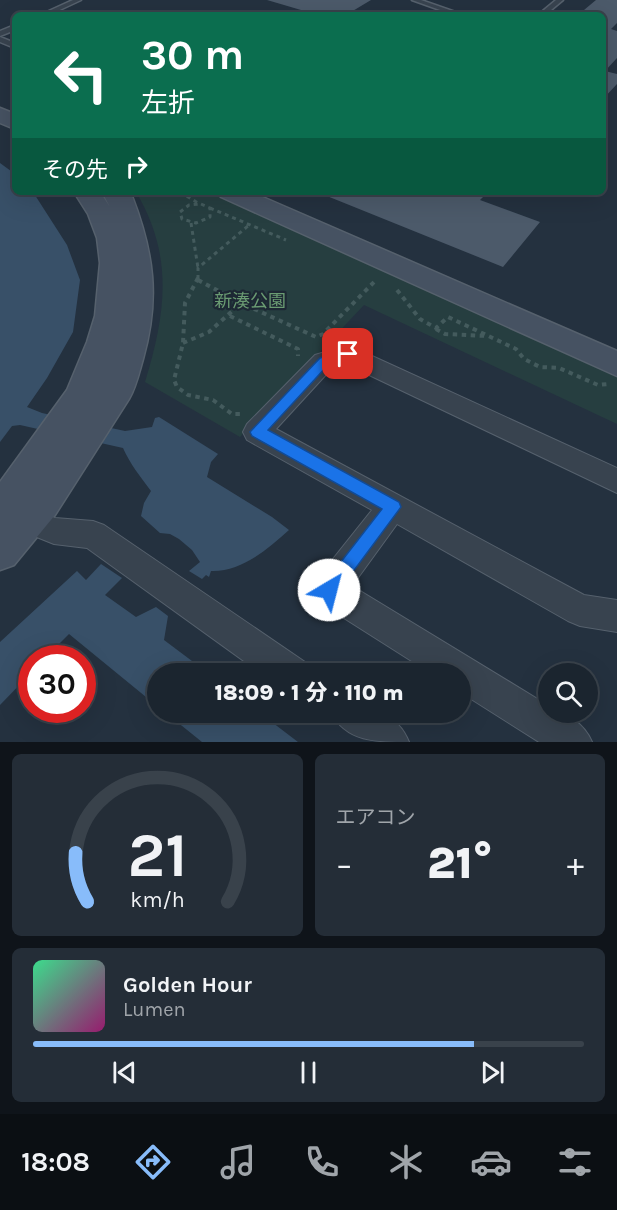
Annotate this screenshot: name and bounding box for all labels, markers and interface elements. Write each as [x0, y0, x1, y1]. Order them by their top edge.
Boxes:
text: 30 m [141, 30, 244, 80]
icon: left [42, 36, 120, 114]
text: 左折 [141, 87, 195, 119]
icon: right [120, 150, 153, 183]
text: その先 [42, 157, 108, 183]
park label: 新湊公園 [214, 290, 286, 312]
pin [322, 328, 373, 379]
icon: arrive [331, 337, 364, 370]
position arrow [297, 558, 361, 622]
speed limit sign: 30 [18, 645, 96, 723]
map controls [538, 663, 598, 723]
button: search [538, 663, 598, 723]
text: 18:09 · 1 分 · 110 m [214, 680, 404, 706]
text: エアコン [336, 806, 416, 829]
text: 21 [127, 819, 187, 892]
text: 21° [427, 837, 492, 889]
text: − [336, 845, 353, 883]
text: + [567, 845, 584, 883]
text: km/h [130, 887, 184, 912]
text: Golden Hour [123, 972, 252, 998]
text: Lumen [123, 998, 186, 1021]
icon: previous [108, 1056, 141, 1089]
icon: pause [292, 1056, 325, 1089]
icon: next [476, 1056, 509, 1089]
icon: directions [132, 1141, 174, 1183]
icon: music [217, 1141, 259, 1183]
icon: phone [301, 1141, 343, 1183]
icon: climate [385, 1141, 427, 1183]
icon: car [470, 1141, 512, 1183]
icon: filters [554, 1141, 596, 1183]
text: 18:08 [21, 1146, 90, 1178]

